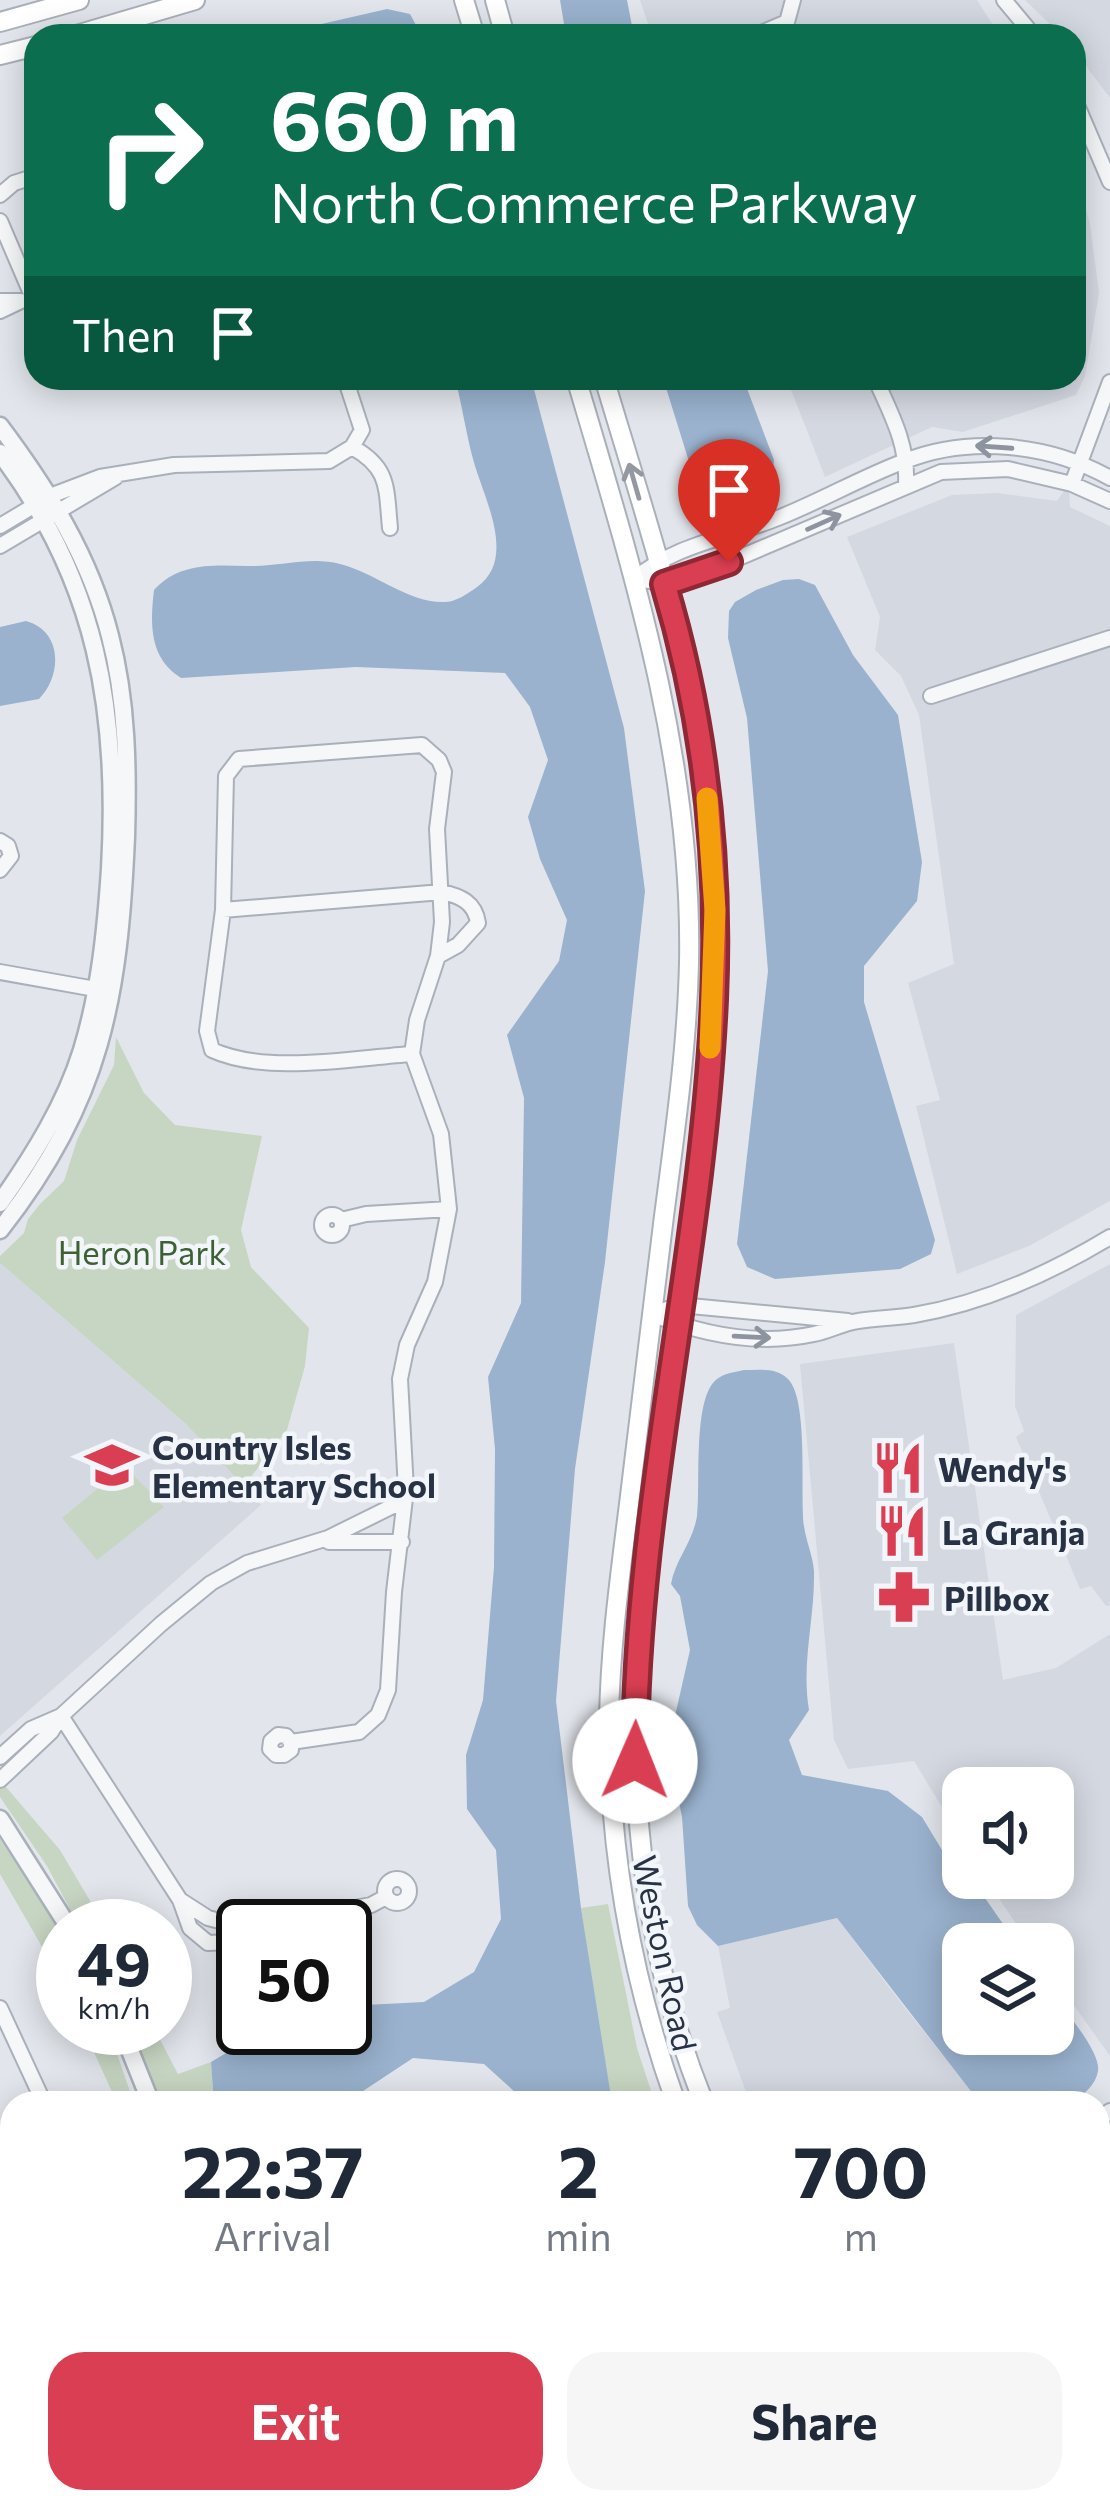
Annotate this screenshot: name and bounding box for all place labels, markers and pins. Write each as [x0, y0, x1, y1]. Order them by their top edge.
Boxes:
pin [678, 439, 780, 562]
place label: Country Isles Elementary School [152, 1426, 436, 1505]
school or university icon: Country Isles Elementary School [83, 1436, 141, 1494]
restaurant icon: Wendy's [869, 1439, 927, 1497]
place label: Wendy's [938, 1448, 1067, 1489]
restaurant icon: La Granja [873, 1502, 931, 1560]
place label: La Granja [942, 1511, 1085, 1552]
pharmacy icon: Pillbox [875, 1568, 933, 1626]
place label: Pillbox [944, 1577, 1050, 1618]

